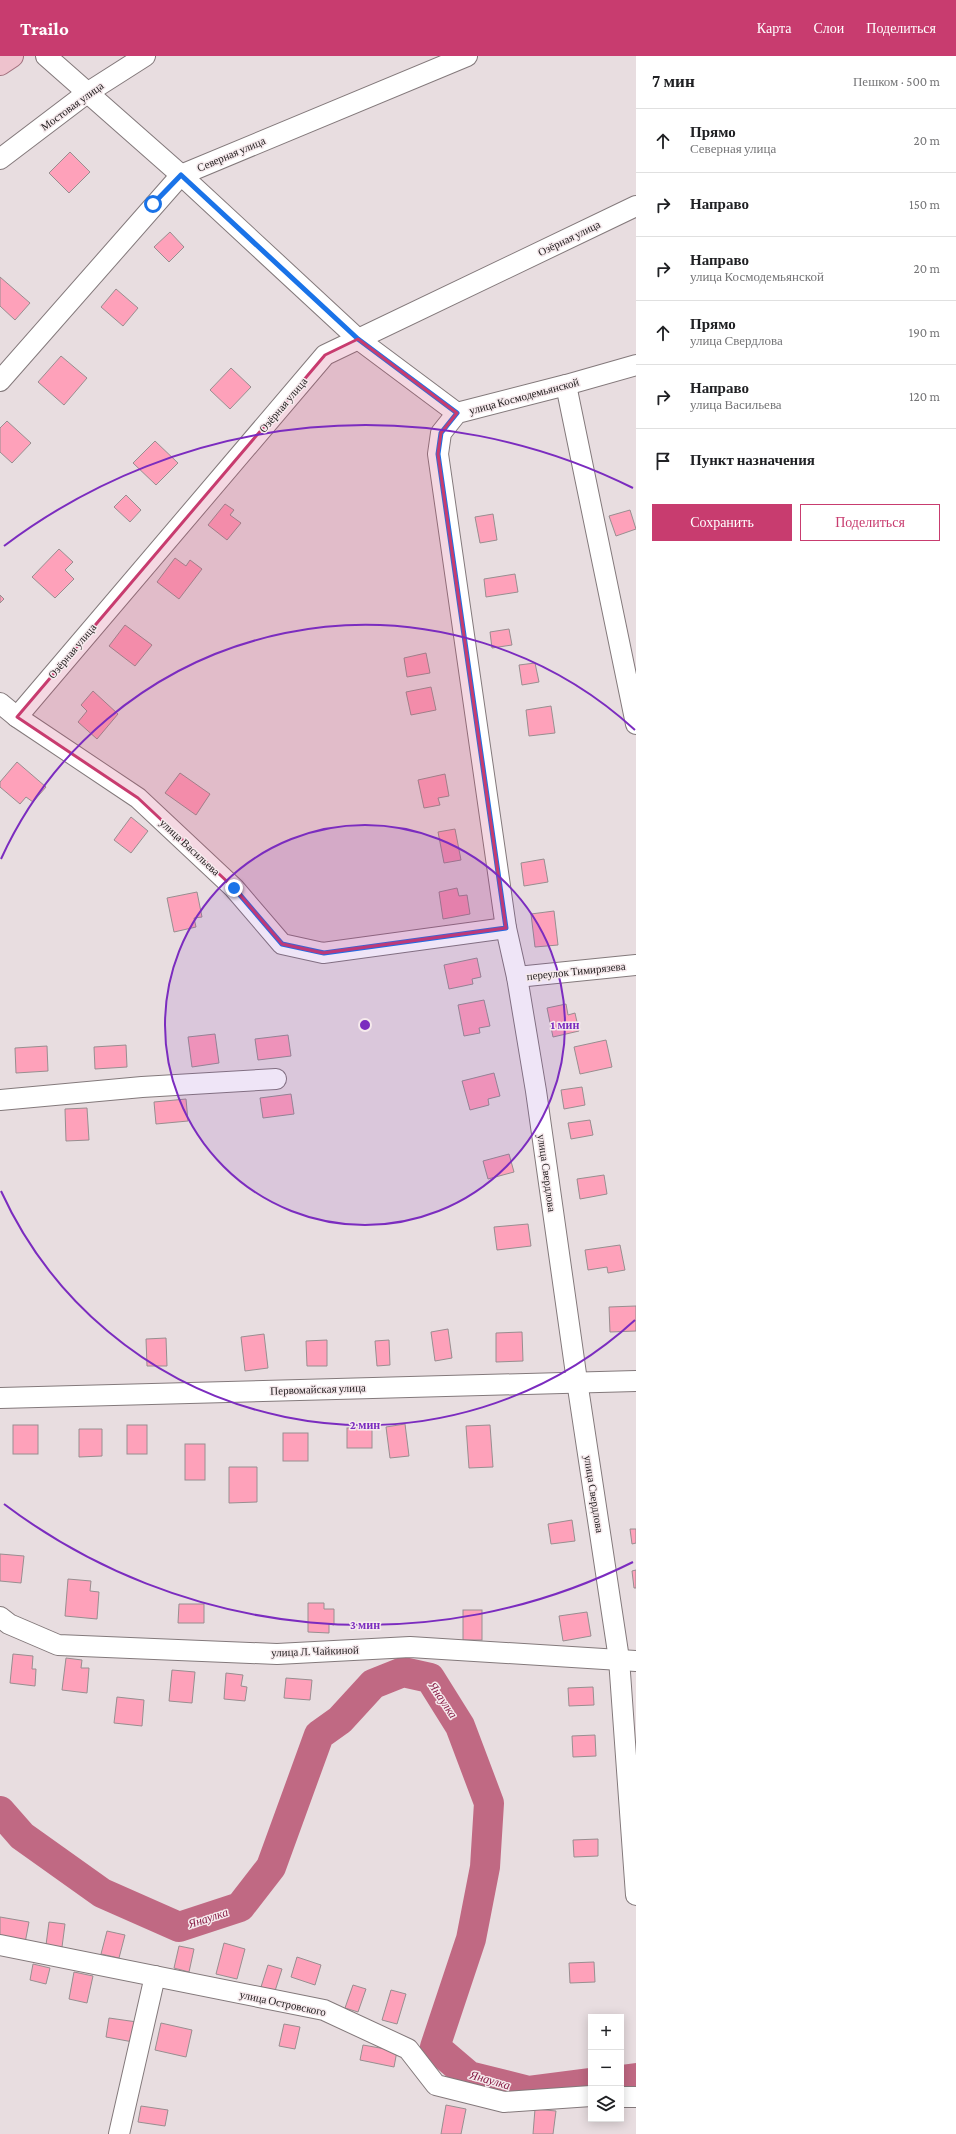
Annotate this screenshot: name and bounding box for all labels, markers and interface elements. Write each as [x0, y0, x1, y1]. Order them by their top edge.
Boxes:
text: Trailo [20, 18, 69, 39]
text: Карта [757, 20, 791, 36]
text: Слои [813, 20, 844, 36]
text: Поделиться [866, 20, 936, 36]
text: 7 мин [652, 72, 695, 91]
text: Пешком · 500 m [853, 74, 940, 89]
street label: Мостовая улица [38, 79, 106, 133]
text: Прямо [690, 124, 736, 140]
icon: ahead [652, 130, 674, 152]
text: 20 m [914, 133, 940, 148]
street label: Северная улица [195, 134, 267, 174]
text: Северная улица [690, 141, 776, 156]
icon: right [652, 194, 674, 216]
route start [144, 195, 162, 213]
text: Направо [690, 196, 749, 212]
text: 150 m [909, 197, 940, 212]
street label: Озёрная улица [536, 218, 602, 258]
text: Направо [690, 252, 749, 268]
icon: right [652, 258, 674, 280]
text: 20 m [914, 261, 940, 276]
text: улица Космодемьянской [690, 269, 824, 284]
text: Прямо [690, 316, 736, 332]
icon: ahead [652, 322, 674, 344]
text: 190 m [909, 325, 940, 340]
text: улица Свердлова [690, 333, 783, 348]
street label: Озёрная улица [257, 375, 309, 435]
street label: улица Космодемьянской [468, 376, 580, 416]
text: Направо [690, 380, 749, 396]
icon: right [652, 386, 674, 408]
text: 120 m [909, 389, 940, 404]
text: улица Васильева [690, 397, 782, 412]
icon: arrive [652, 450, 674, 472]
text: Пункт назначения [690, 452, 815, 468]
button: Сохранить [652, 504, 792, 541]
button: Поделиться [800, 504, 940, 541]
street label: Озёрная улица [46, 621, 98, 681]
street label: улица Васильева [158, 816, 223, 878]
route end [225, 879, 243, 897]
street label: переулок Тимирязева [526, 960, 626, 982]
centre of rings [358, 1018, 372, 1032]
text: 1 мин [551, 1018, 579, 1032]
street label: улица Свердлова [536, 1133, 558, 1213]
street label: Первомайская улица [270, 1381, 366, 1397]
text: 2 мин [350, 1418, 380, 1432]
street label: улица Свердлова [582, 1454, 606, 1534]
text: 3 мин [350, 1618, 380, 1632]
street label: улица Л. Чайкиной [271, 1643, 359, 1659]
water label: Янаулка [425, 1678, 460, 1721]
water label: Янаулка [185, 1905, 230, 1931]
street label: улица Островского [239, 1988, 328, 2018]
map controls [588, 2014, 624, 2122]
button: + [588, 2014, 624, 2050]
button: − [588, 2050, 624, 2086]
water label: Янаулка [467, 2067, 512, 2092]
button: layers [588, 2086, 624, 2122]

